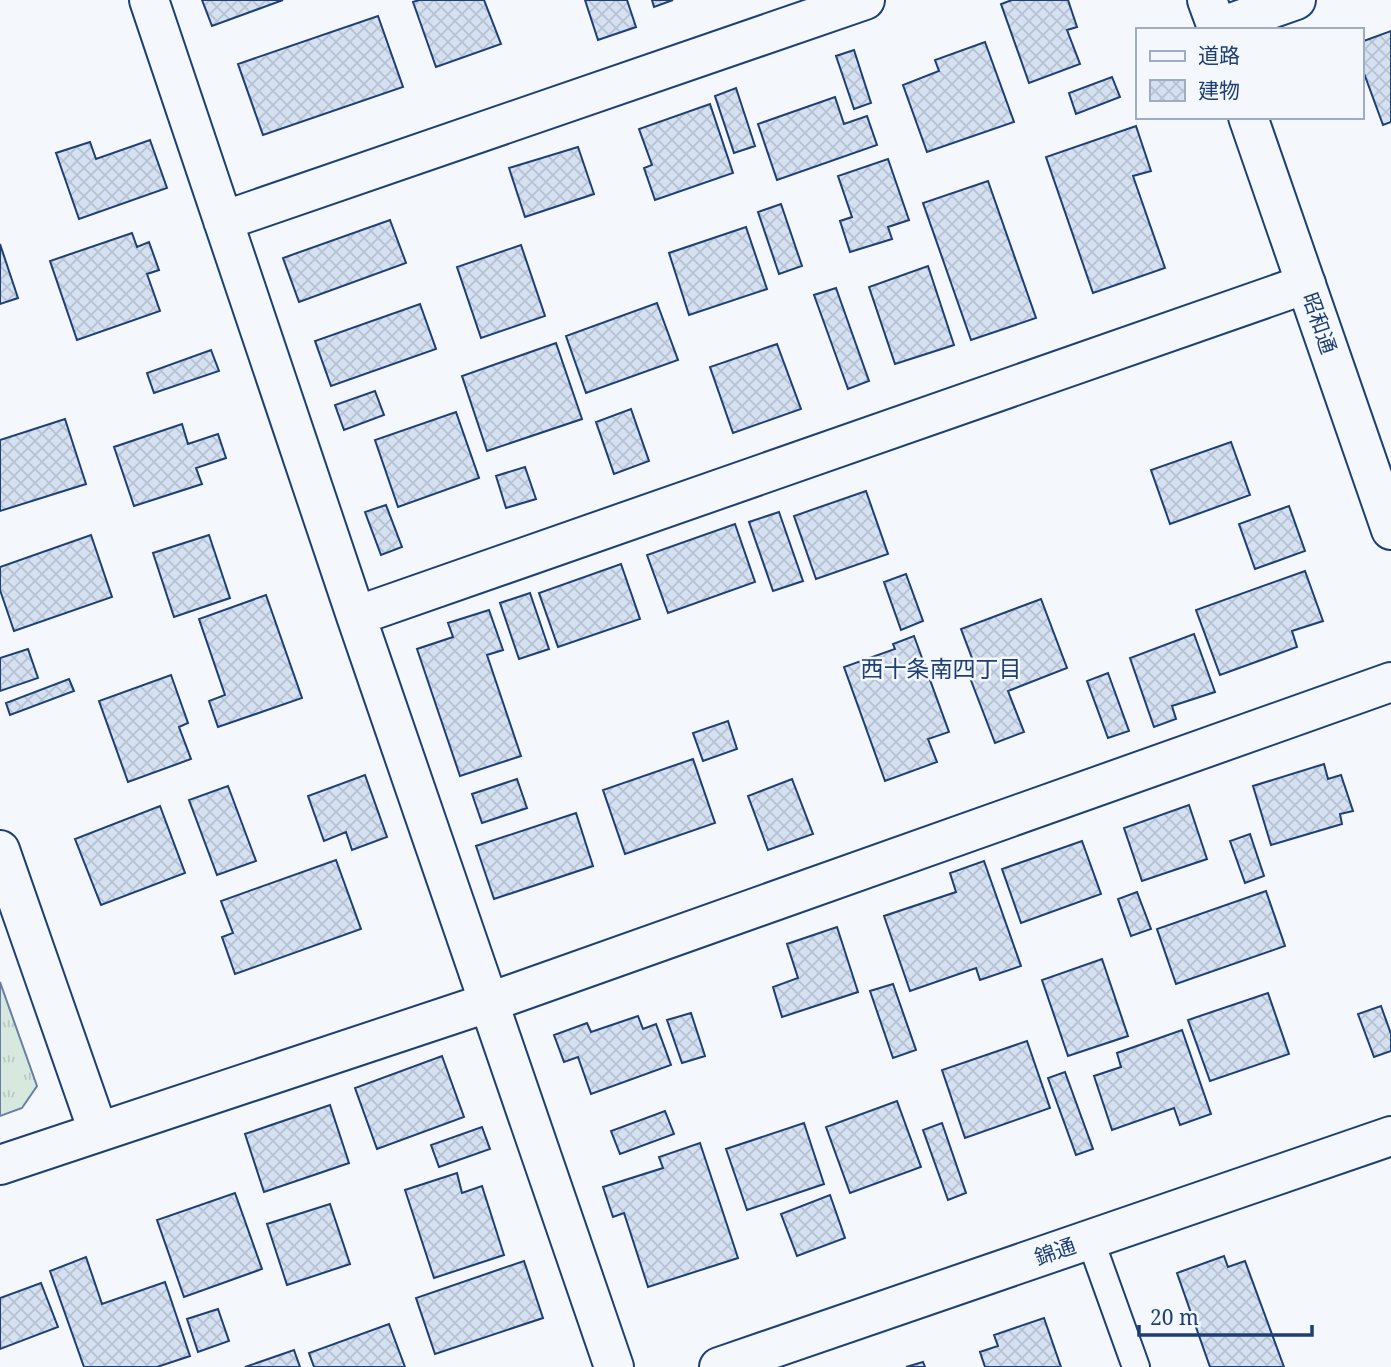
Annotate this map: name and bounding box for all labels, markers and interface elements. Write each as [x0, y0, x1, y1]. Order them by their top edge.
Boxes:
legend [1136, 28, 1363, 119]
text: 道路 [1198, 41, 1240, 69]
text: 建物 [1198, 76, 1240, 104]
street label: 昭和通 [1297, 289, 1343, 357]
district label: 西十条南四丁目 [861, 652, 1022, 684]
street label: 錦通 [1031, 1231, 1079, 1271]
scale bar [1139, 1294, 1312, 1338]
text: 20 m [1150, 1303, 1199, 1331]

